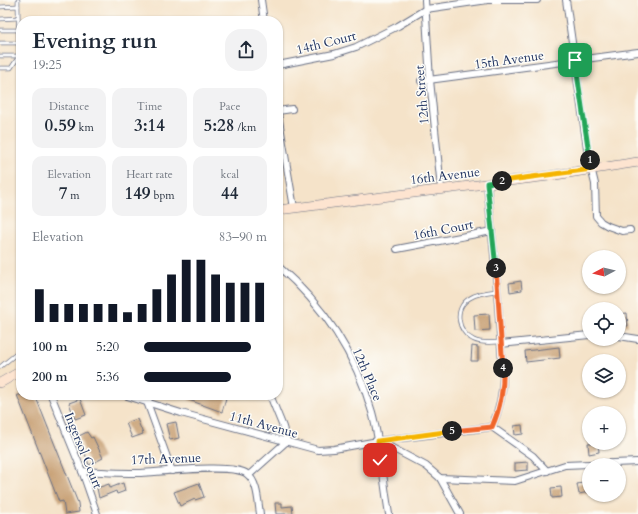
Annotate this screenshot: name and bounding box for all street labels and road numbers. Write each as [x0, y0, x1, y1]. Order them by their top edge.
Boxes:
street label: 14th Court [294, 27, 358, 59]
street label: 15th Avenue [473, 46, 545, 74]
street label: 12th Street [410, 65, 434, 125]
street label: 16th Avenue [409, 163, 481, 189]
street label: 16th Court [412, 215, 475, 245]
street label: 12th Place [348, 345, 386, 404]
street label: 11th Avenue [227, 407, 300, 443]
street label: Ingersol Court [60, 410, 107, 491]
street label: 17th Avenue [131, 449, 202, 469]

